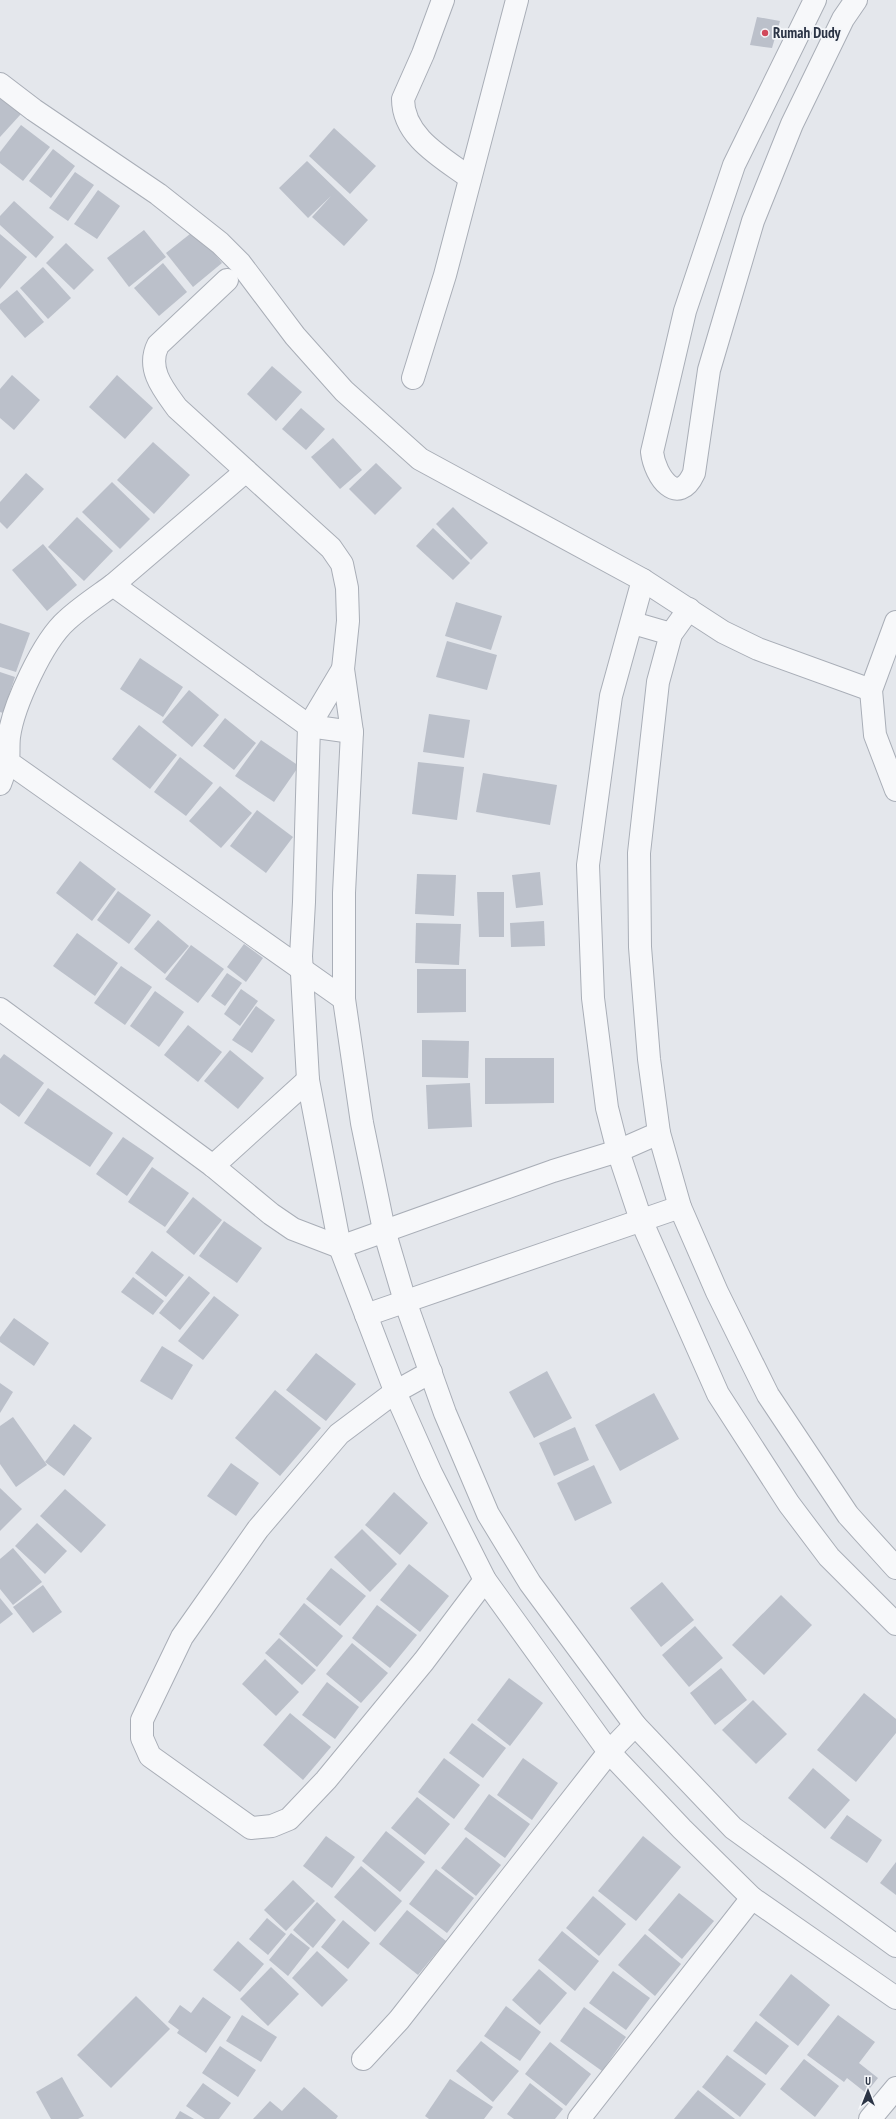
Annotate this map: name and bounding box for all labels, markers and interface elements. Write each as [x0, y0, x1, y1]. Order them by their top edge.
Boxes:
place label: Rumah Dudy [773, 23, 842, 42]
marker: Rumah Dudy [760, 28, 770, 38]
north arrow [848, 2071, 888, 2111]
text: U [865, 2074, 871, 2088]

